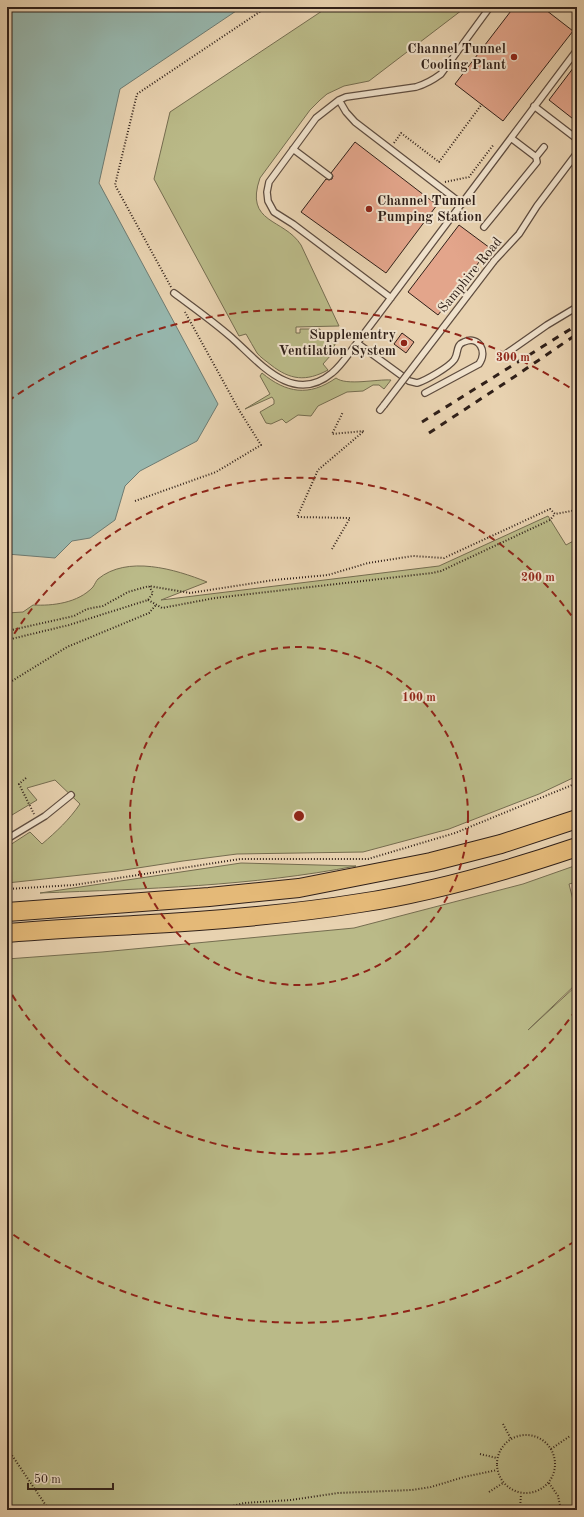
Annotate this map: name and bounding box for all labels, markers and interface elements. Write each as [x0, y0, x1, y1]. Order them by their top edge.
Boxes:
place label: Channel Tunnel Cooling Plant [407, 42, 506, 72]
marker: Channel Tunnel Cooling Plant [509, 52, 519, 62]
place label: Channel Tunnel Pumping Station [377, 194, 482, 224]
marker: Channel Tunnel Pumping Station [364, 204, 374, 214]
street label: Samphire Road [435, 235, 505, 315]
place label: Supplementry Ventilation System [279, 328, 396, 358]
marker: Supplementry Ventilation System [399, 338, 409, 348]
text: 300 m [496, 352, 530, 364]
text: 200 m [521, 572, 555, 584]
text: 100 m [402, 692, 436, 704]
centre of rings [292, 809, 306, 823]
scale bar [28, 1465, 113, 1491]
text: 50 m [34, 1473, 61, 1486]

